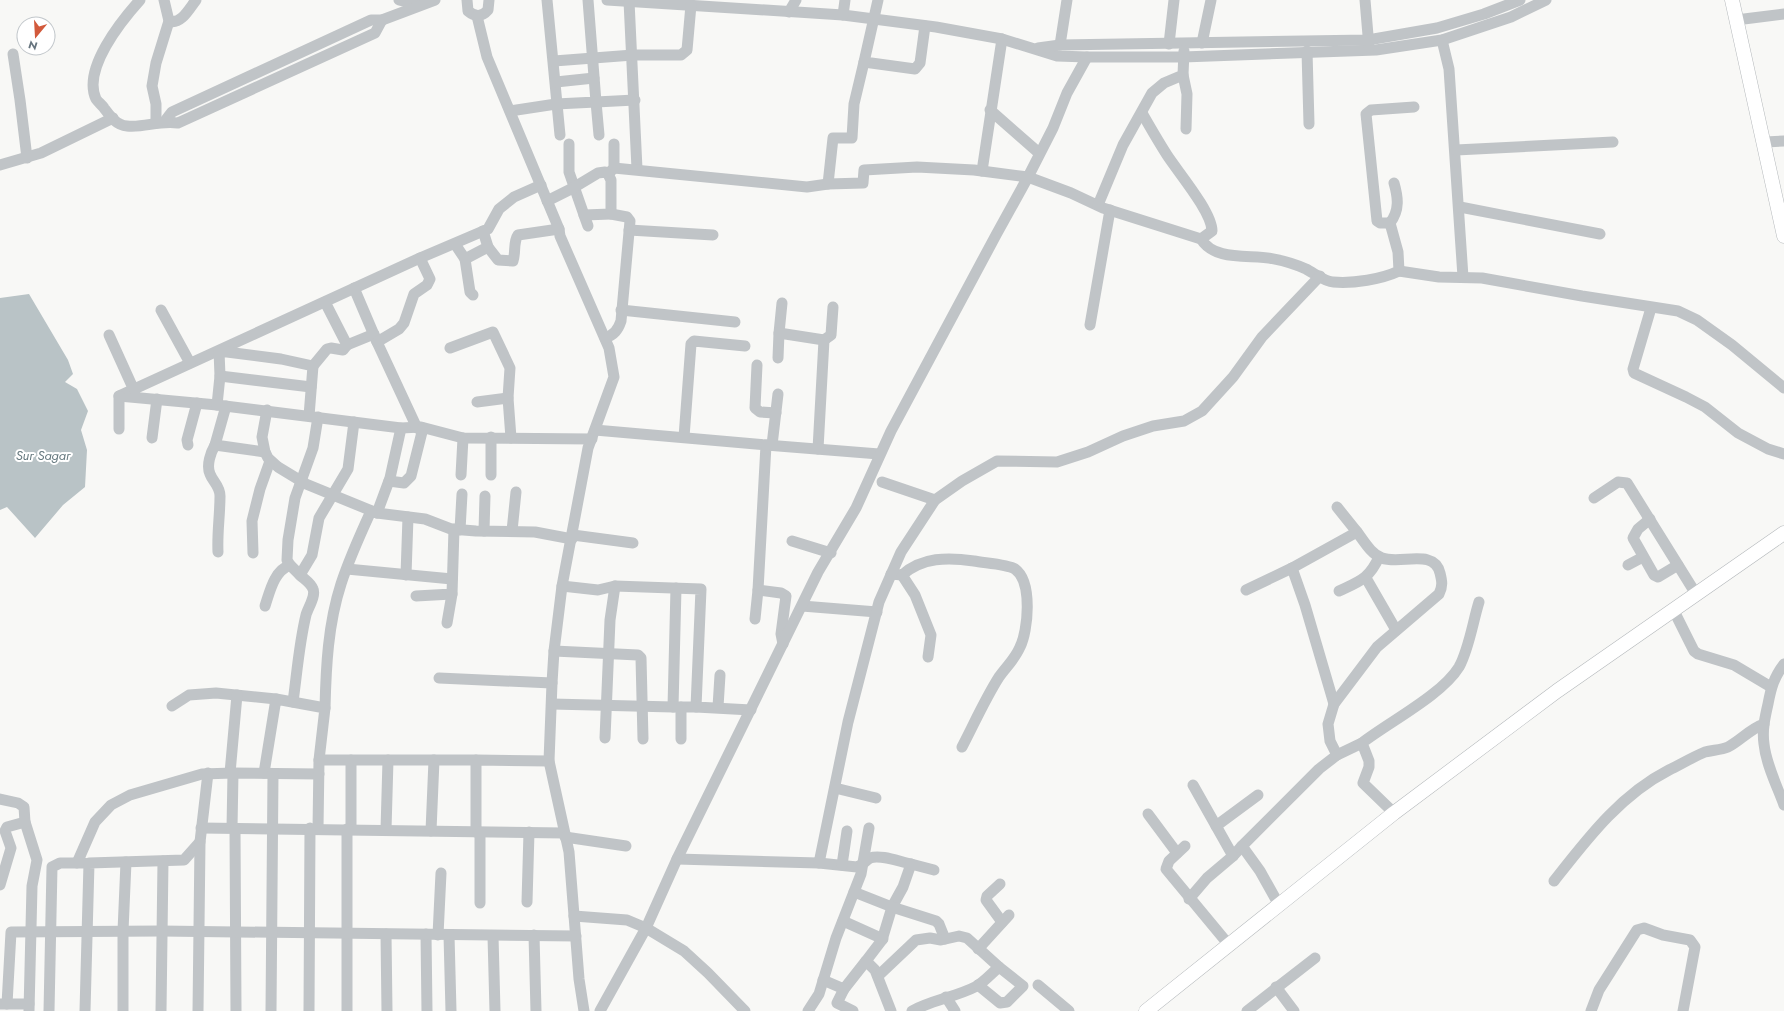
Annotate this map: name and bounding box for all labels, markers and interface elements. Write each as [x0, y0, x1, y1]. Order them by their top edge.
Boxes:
north arrow [16, 16, 56, 56]
text: N [26, 37, 40, 54]
water label: Sur Sagar [16, 446, 71, 465]

